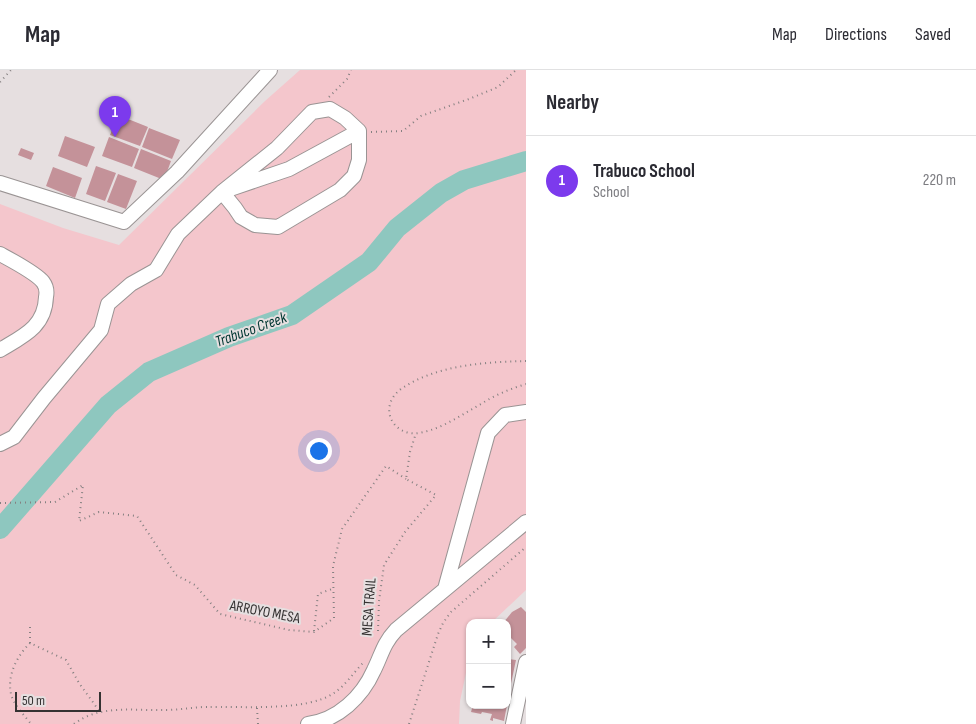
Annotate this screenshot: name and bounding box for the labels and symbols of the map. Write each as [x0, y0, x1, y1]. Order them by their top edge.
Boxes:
pin: 1 [99, 96, 131, 137]
water label: Trabuco Creek [213, 308, 290, 352]
your location [306, 438, 332, 464]
street label: MESA TRAIL [357, 577, 381, 637]
street label: ARROYO MESA [227, 596, 302, 628]
scale bar [15, 689, 101, 712]

